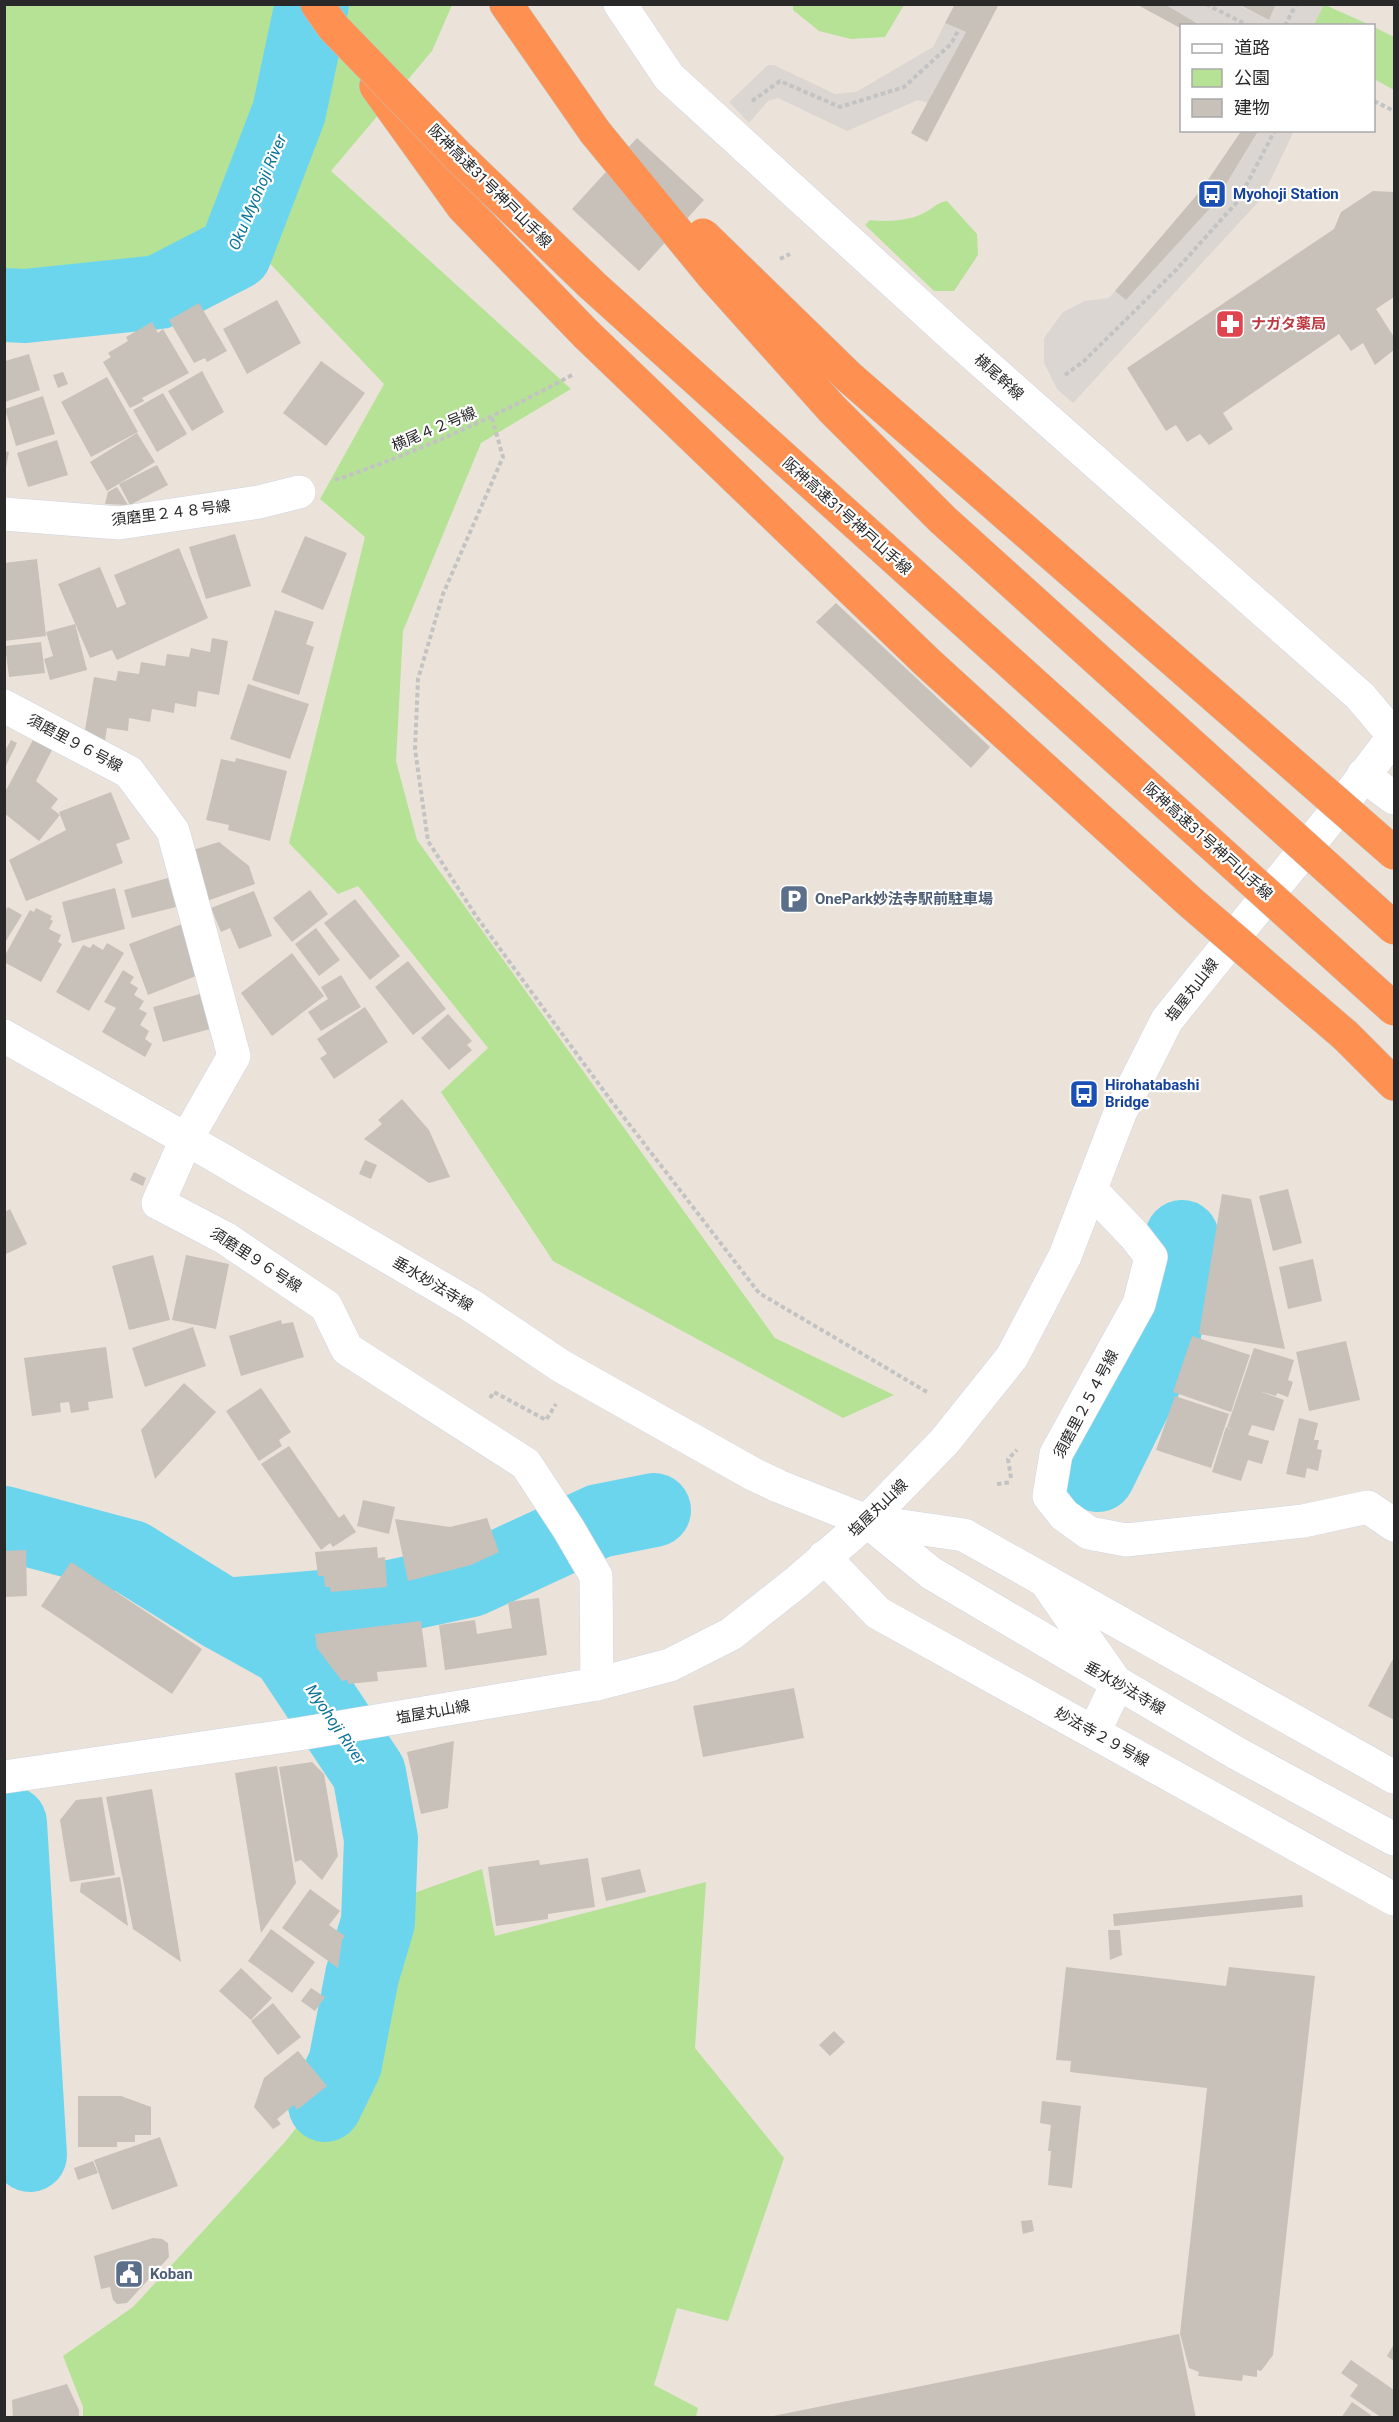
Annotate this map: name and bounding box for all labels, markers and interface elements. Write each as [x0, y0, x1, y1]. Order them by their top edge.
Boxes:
legend [1180, 24, 1375, 132]
text: 道路 [1234, 37, 1270, 58]
text: 公園 [1234, 67, 1270, 88]
text: 建物 [1234, 97, 1270, 118]
street label: 阪神高速31号神戸山手線 [425, 121, 555, 251]
water label: Oku Myohoji River [225, 131, 291, 253]
bus stop icon: Myohoji Station [1196, 178, 1228, 210]
place label: Myohoji Station [1233, 185, 1339, 203]
pharmacy icon: ナガタ薬局 [1214, 308, 1246, 340]
place label: ナガタ薬局 [1251, 315, 1326, 333]
street label: 横尾幹線 [971, 350, 1027, 404]
street label: 横尾４２号線 [389, 403, 479, 455]
street label: 阪神高速31号神戸山手線 [779, 453, 915, 579]
street label: 須磨里２４８号線 [110, 497, 232, 529]
street label: 須磨里９６号線 [24, 710, 126, 776]
street label: 阪神高速31号神戸山手線 [1140, 778, 1276, 904]
parking icon: OnePark妙法寺駅前駐車場 [778, 883, 810, 915]
place label: OnePark妙法寺駅前駐車場 [815, 890, 993, 908]
street label: 塩屋丸山線 [1162, 955, 1222, 1025]
place label: Hirohatabashi Bridge [1105, 1076, 1199, 1111]
bus stop icon: Hirohatabashi Bridge [1068, 1078, 1100, 1110]
street label: 須磨里９６号線 [207, 1224, 305, 1296]
street label: 垂水妙法寺線 [390, 1253, 476, 1315]
street label: 須磨里２５４号線 [1050, 1347, 1122, 1461]
street label: 塩屋丸山線 [845, 1475, 911, 1541]
street label: 垂水妙法寺線 [1082, 1658, 1168, 1718]
water label: Myohoji River [302, 1681, 370, 1769]
street label: 塩屋丸山線 [394, 1697, 472, 1727]
street label: 妙法寺２９号線 [1052, 1704, 1152, 1770]
public building icon: Koban [113, 2258, 145, 2290]
place label: Koban [150, 2265, 193, 2283]

